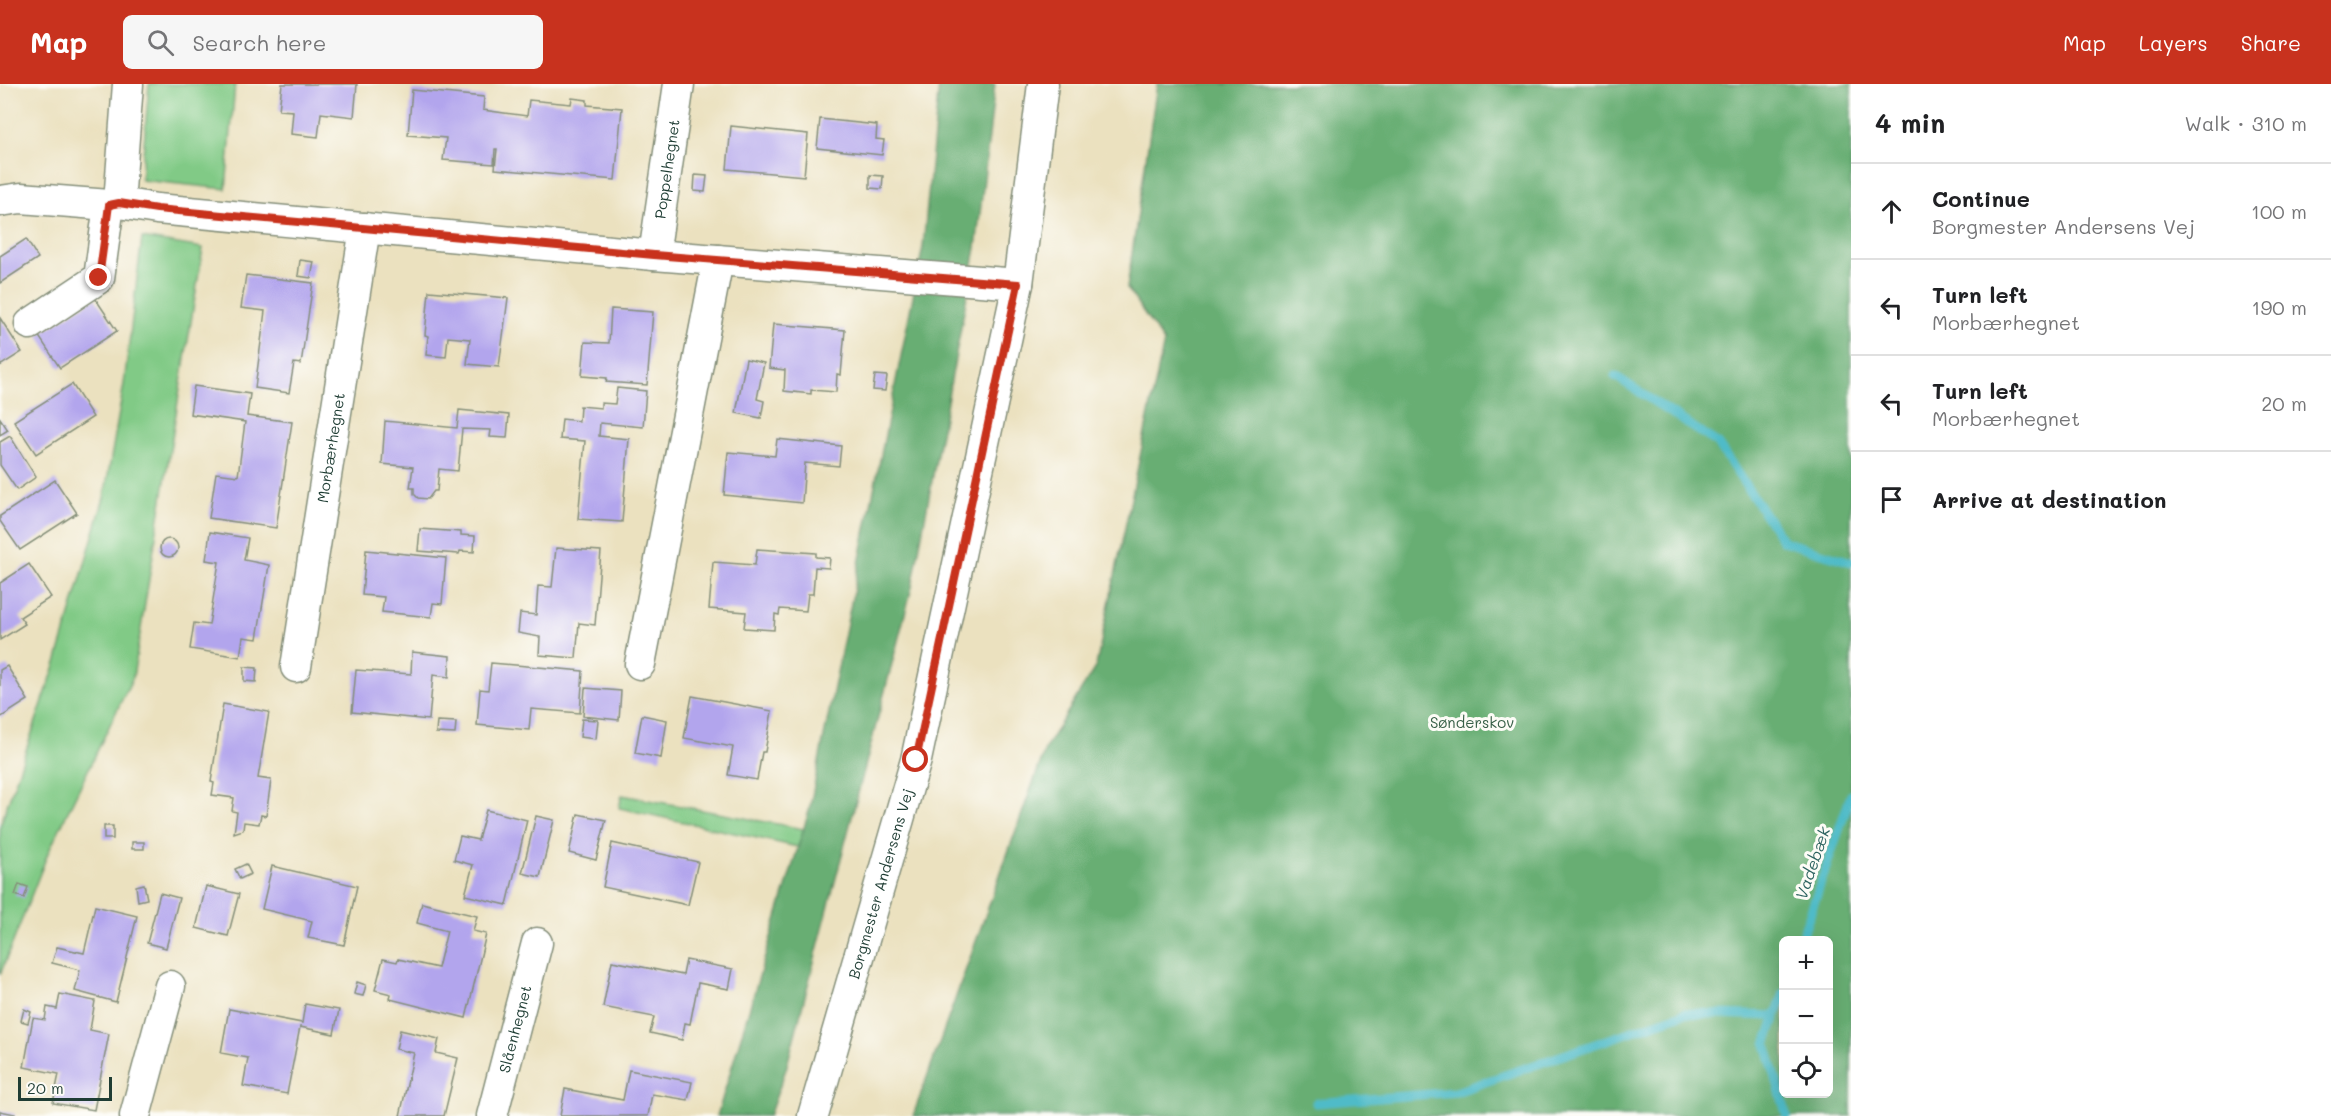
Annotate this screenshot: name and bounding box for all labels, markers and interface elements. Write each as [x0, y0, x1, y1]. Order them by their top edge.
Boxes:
search box [123, 15, 543, 69]
text: Map [30, 24, 87, 60]
icon: search [144, 26, 177, 59]
text: Search here [192, 28, 326, 57]
text: Map [2063, 29, 2106, 56]
text: Layers [2139, 29, 2208, 56]
text: Share [2241, 29, 2301, 56]
text: 4 min [1875, 106, 1945, 140]
text: Walk · 310 m [2184, 110, 2307, 136]
street label: Poppelhegnet [649, 118, 684, 220]
text: Continue [1932, 184, 2030, 213]
icon: ahead [1875, 195, 1908, 228]
text: 100 m [2251, 198, 2307, 224]
text: Borgmester Andersens Vej [1932, 213, 2195, 239]
route end [85, 264, 111, 290]
text: Turn left [1932, 280, 2028, 309]
icon: left [1875, 291, 1908, 324]
text: 190 m [2252, 294, 2307, 320]
text: Morbærhegnet [1932, 309, 2080, 335]
text: Turn left [1932, 376, 2028, 405]
icon: left [1875, 387, 1908, 420]
text: 20 m [2261, 390, 2307, 416]
street label: Morbærhegnet [312, 391, 349, 504]
text: Morbærhegnet [1932, 405, 2080, 431]
icon: arrive [1875, 483, 1908, 516]
text: Arrive at destination [1932, 485, 2167, 514]
park label: Sønderskov [1430, 712, 1514, 732]
route start [902, 746, 928, 772]
street label: Borgmester Andersens Vej [843, 786, 917, 981]
water label: Vadebæk [1790, 824, 1834, 902]
map controls [1779, 936, 1833, 1098]
button: + [1779, 936, 1833, 990]
street label: Slåenhegnet [494, 983, 536, 1075]
button: − [1779, 990, 1833, 1044]
button: locate [1779, 1044, 1833, 1098]
scale bar [18, 1074, 112, 1102]
text: 20 m [27, 1077, 64, 1098]

